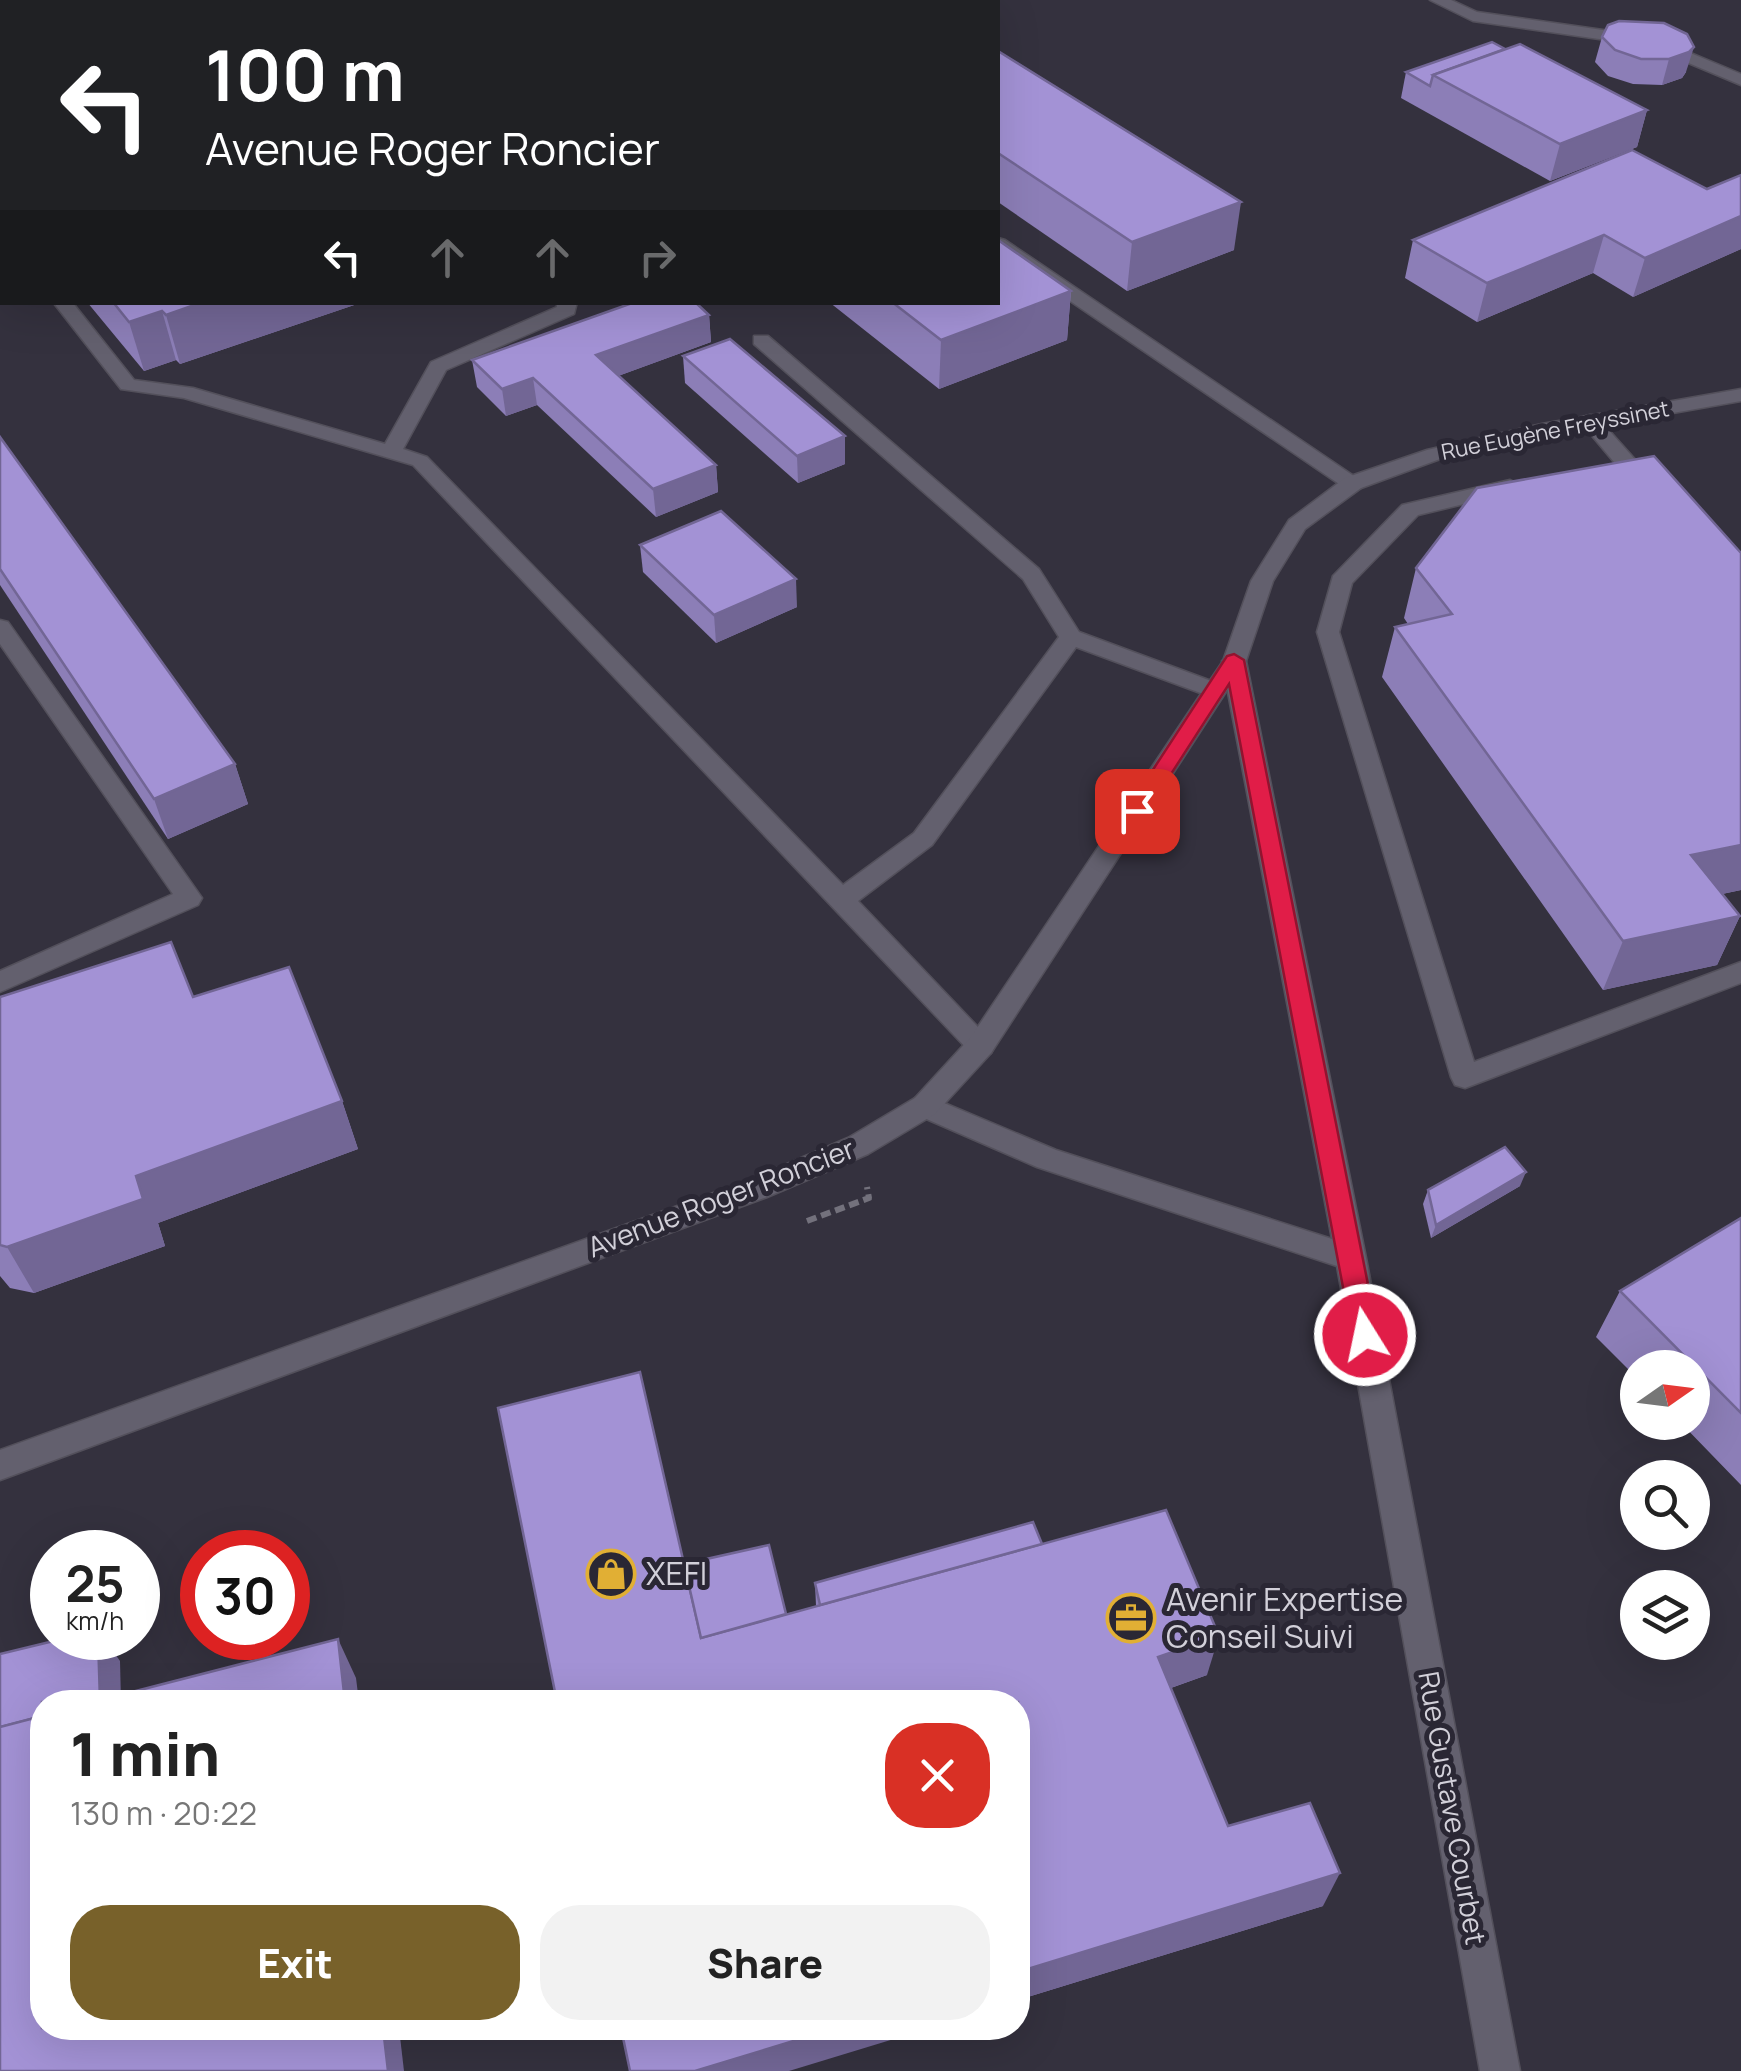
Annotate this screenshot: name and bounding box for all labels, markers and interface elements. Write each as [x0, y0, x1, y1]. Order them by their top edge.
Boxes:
text: 100 m [205, 26, 405, 122]
icon: left [40, 40, 170, 170]
text: Avenue Roger Roncier [205, 117, 660, 179]
icon: left [315, 230, 370, 285]
icon: ahead [420, 230, 475, 285]
icon: ahead [525, 230, 580, 285]
icon: right [630, 230, 685, 285]
street label: Rue Eugène Freyssinet [1438, 393, 1672, 467]
pin [1095, 769, 1180, 854]
icon: arrive [1110, 784, 1165, 839]
street label: Avenue Roger Roncier [582, 1129, 860, 1266]
position arrow [1313, 1283, 1417, 1387]
north arrow [1620, 1350, 1710, 1440]
map controls [1620, 1350, 1710, 1660]
button: search [1620, 1460, 1710, 1550]
speed limit sign: 30 [180, 1530, 310, 1660]
shop icon: XEFI [585, 1548, 637, 1600]
text: 25 [65, 1549, 125, 1617]
place label: XEFI [646, 1551, 707, 1595]
button: layers [1620, 1570, 1710, 1660]
place label: Avenir Expertise Conseil Suivi [1166, 1577, 1403, 1658]
office icon: Avenir Expertise Conseil Suivi [1105, 1592, 1157, 1644]
text: km/h [66, 1603, 124, 1638]
street label: Rue Gustave Courbet [1410, 1668, 1496, 1947]
text: 1 min [70, 1712, 220, 1794]
button: close [885, 1723, 990, 1828]
text: 130 m · 20:22 [70, 1791, 257, 1835]
button: Exit [70, 1905, 520, 2020]
button: Share [540, 1905, 990, 2020]

